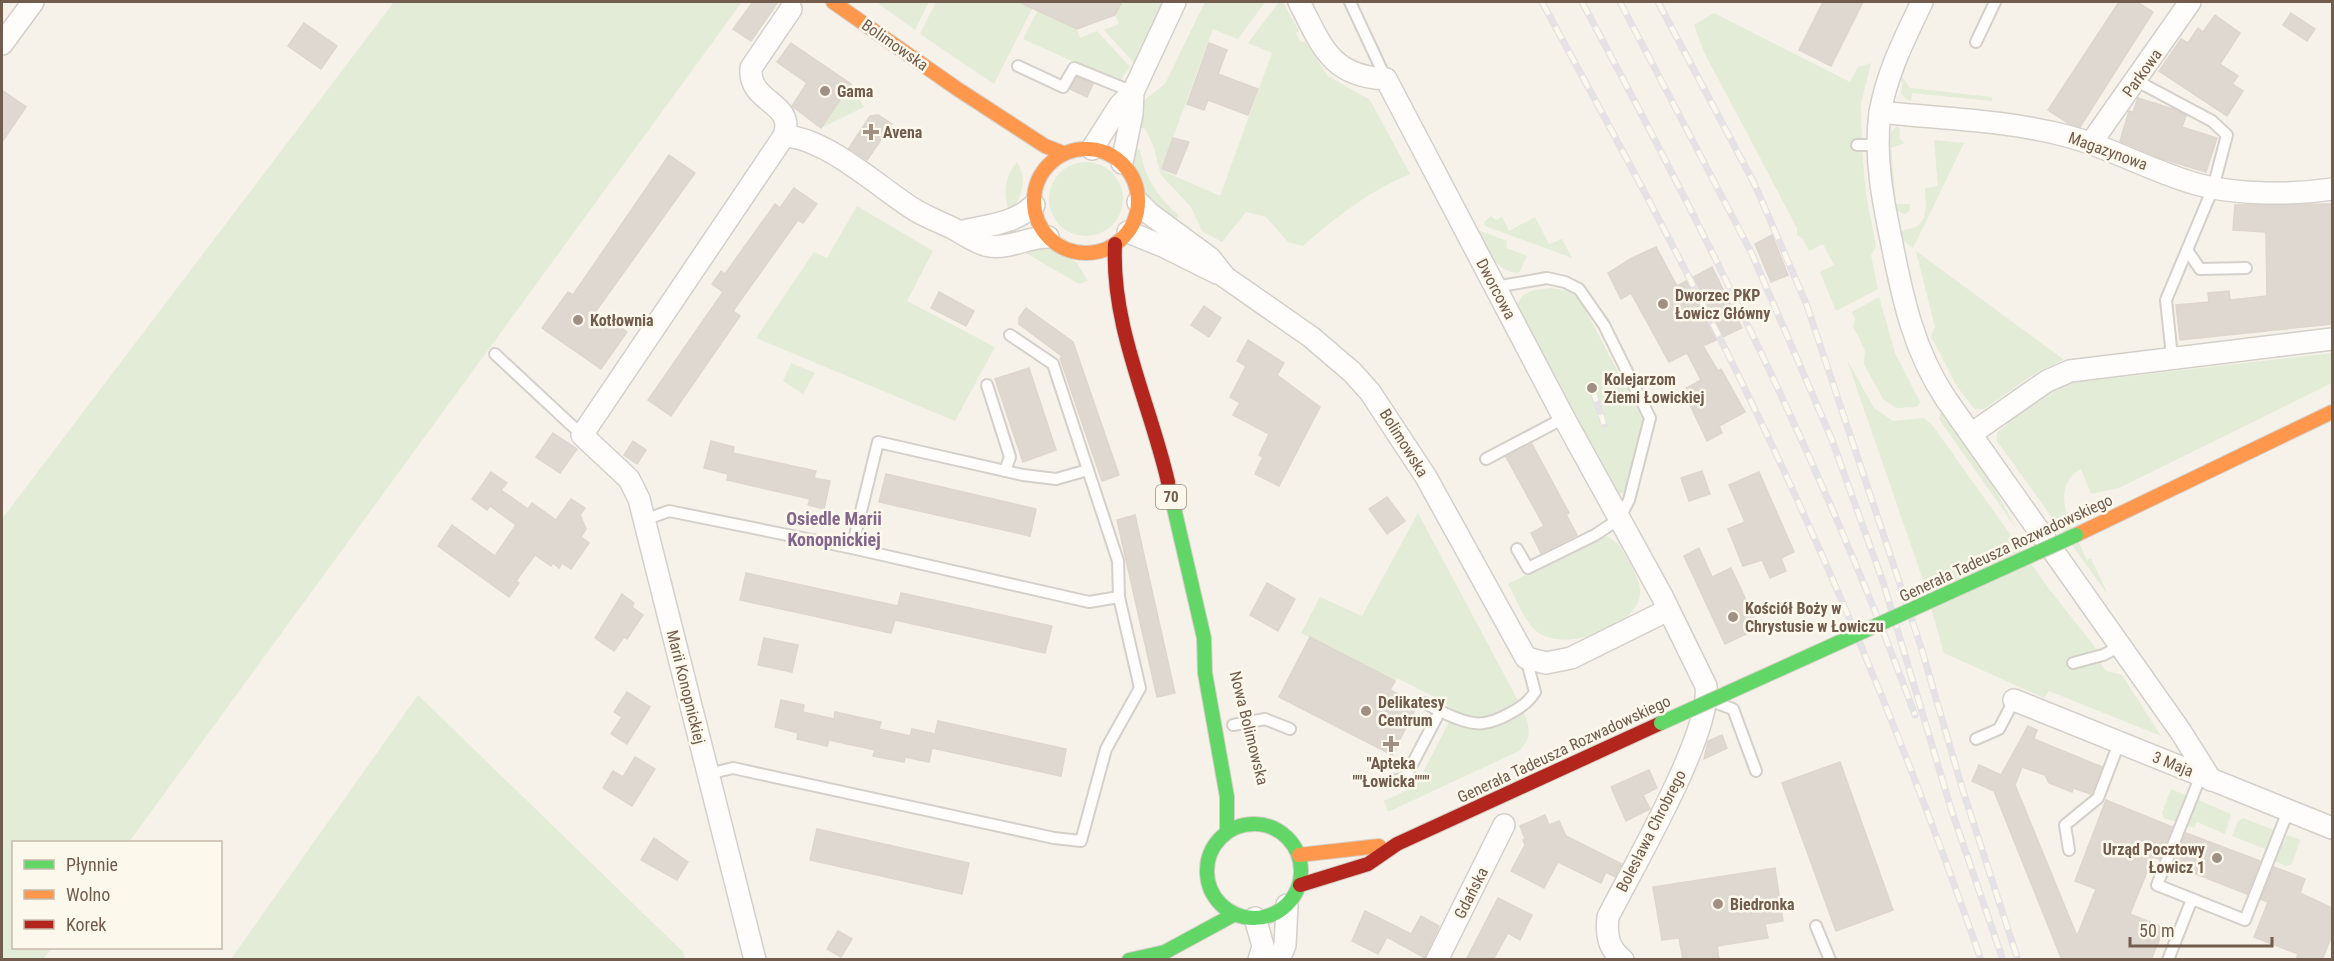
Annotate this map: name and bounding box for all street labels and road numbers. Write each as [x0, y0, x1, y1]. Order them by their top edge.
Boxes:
street label: Bolimowska [858, 15, 932, 75]
street label: Parkowa [2118, 45, 2166, 101]
street label: Magazynowa [2066, 128, 2150, 174]
street label: Dworcowa [1472, 255, 1520, 323]
street label: Bolimowska [1376, 405, 1432, 481]
road number: 70 [1156, 485, 1186, 509]
street label: Generała Tadeusza Rozwadowskiego [1896, 490, 2116, 606]
street label: Marii Konopnickiej [663, 628, 709, 746]
street label: Nowa Bolimowska [1226, 669, 1272, 787]
street label: Generała Tadeusza Rozwadowskiego [1454, 691, 1674, 807]
street label: 3 Maja [2150, 747, 2196, 781]
street label: Bolesława Chrobrego [1612, 767, 1690, 895]
street label: Gdańska [1450, 864, 1492, 922]

